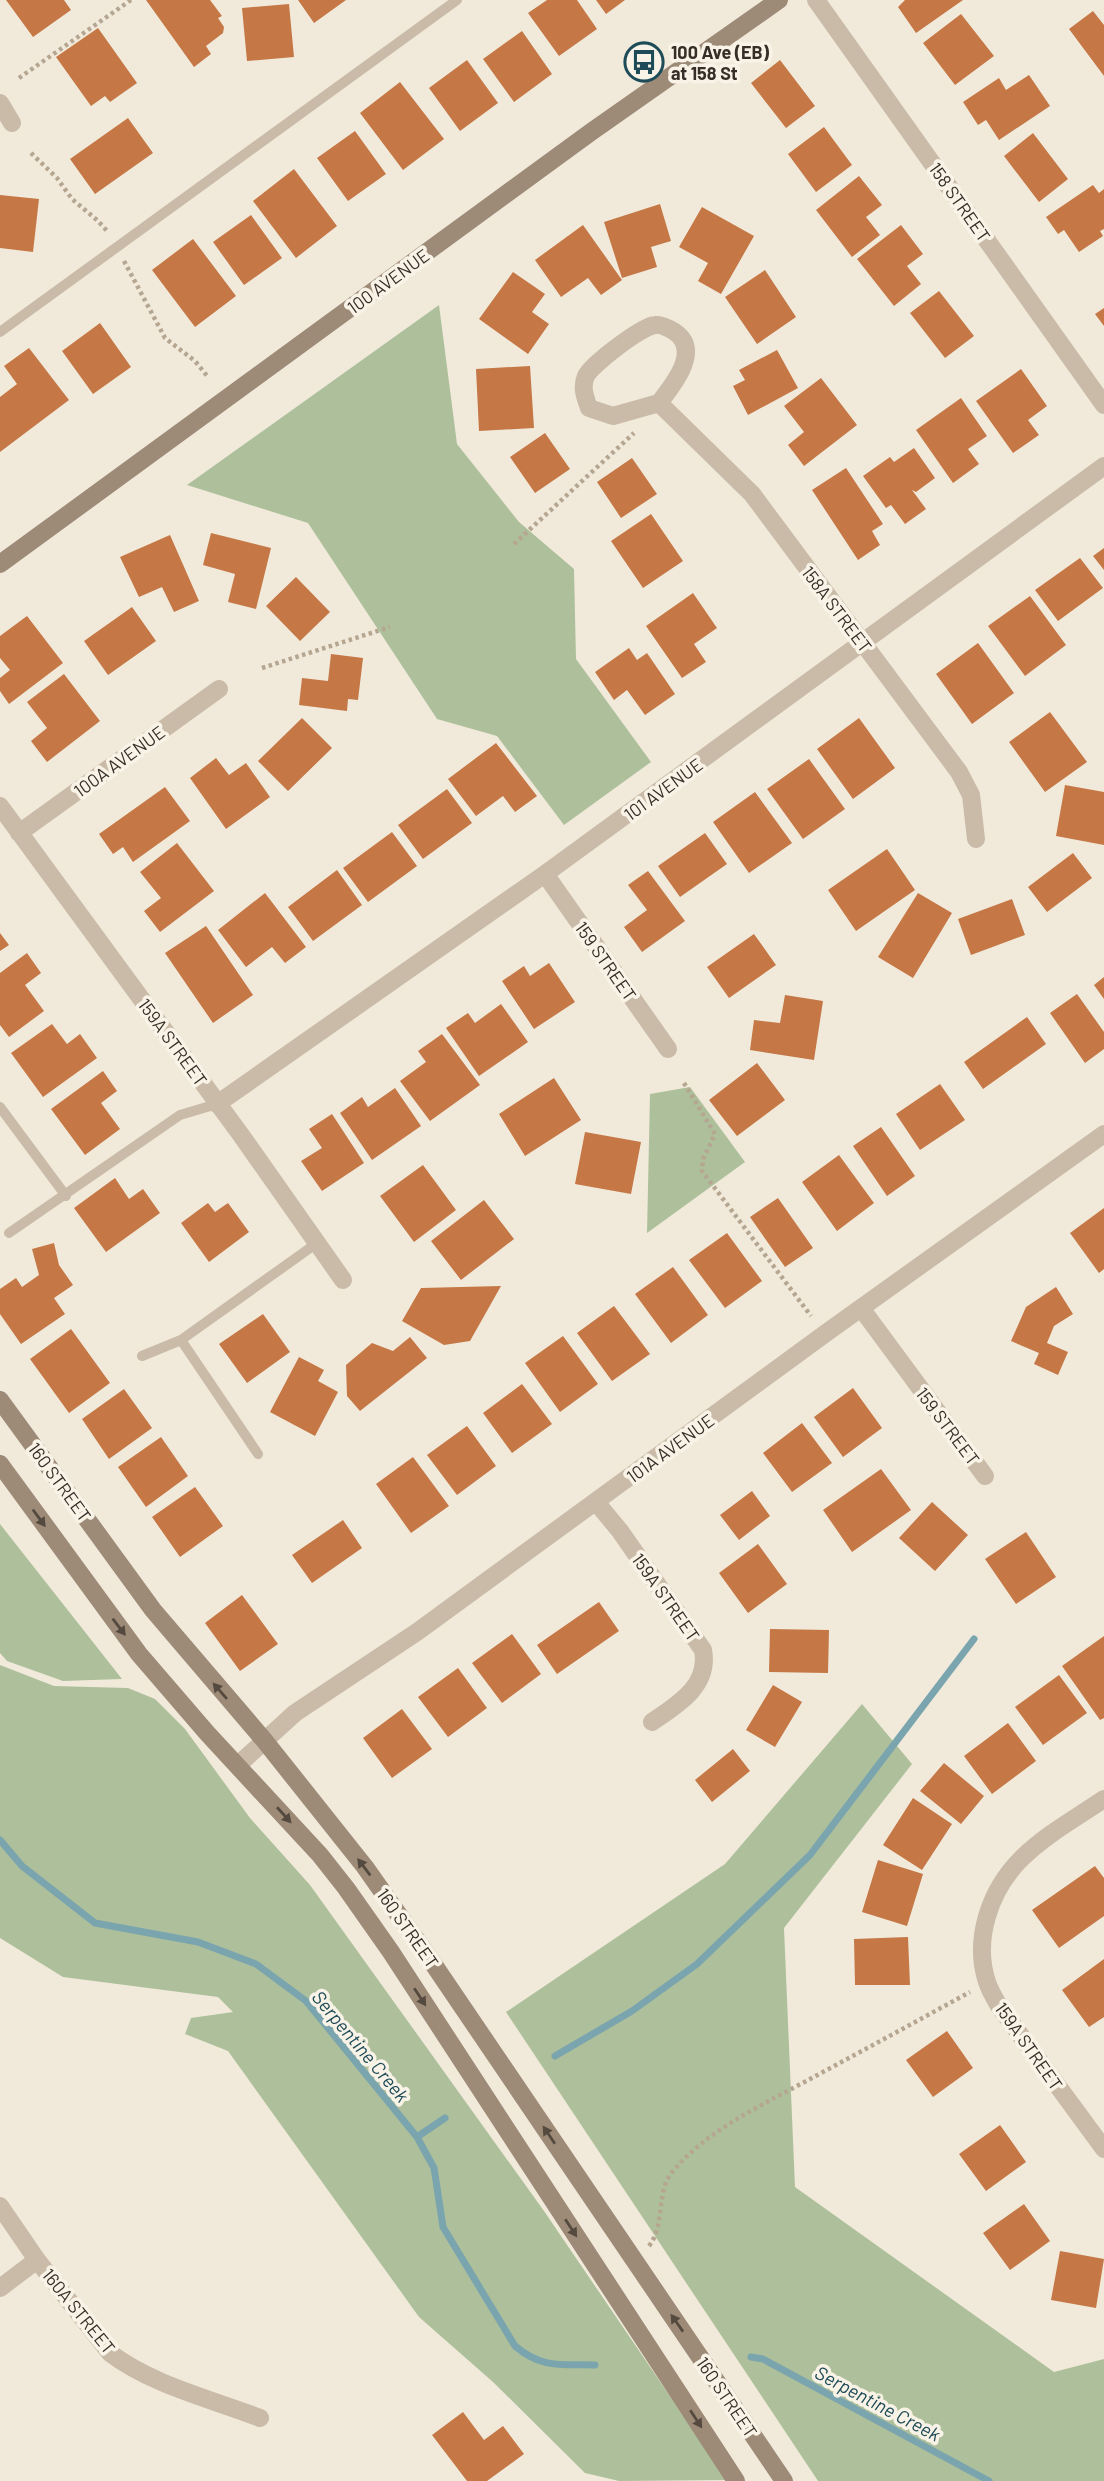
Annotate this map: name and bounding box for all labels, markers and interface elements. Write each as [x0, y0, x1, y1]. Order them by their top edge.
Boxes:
bus stop icon: 100 Ave (EB) at 158 St [623, 41, 665, 83]
place label: 100 Ave (EB) at 158 St [671, 41, 770, 84]
street label: 158 STREET [925, 158, 995, 246]
street label: 100 AVENUE [343, 244, 433, 318]
street label: 158A STREET [797, 561, 877, 657]
street label: 100A AVENUE [69, 721, 169, 801]
street label: 101 AVENUE [619, 753, 707, 825]
street label: 159 STREET [571, 917, 641, 1005]
street label: 159A STREET [134, 994, 212, 1090]
street label: 159 STREET [912, 1383, 984, 1469]
street label: 101A AVENUE [622, 1409, 718, 1487]
street label: 160 STREET [24, 1438, 96, 1526]
one-way arrow [32, 1509, 46, 1527]
street label: 159A STREET [627, 1549, 705, 1645]
one-way arrow [111, 1618, 125, 1636]
one-way arrow [212, 1682, 228, 1700]
one-way arrow [276, 1806, 292, 1824]
one-way arrow [358, 1858, 372, 1876]
street label: 160 STREET [372, 1884, 444, 1972]
water label: Serpentine Creek [308, 1986, 415, 2107]
one-way arrow [413, 1988, 427, 2006]
street label: 159A STREET [990, 1998, 1068, 2094]
one-way arrow [542, 2125, 555, 2145]
one-way arrow [565, 2218, 578, 2238]
street label: 160A STREET [38, 2264, 120, 2358]
one-way arrow [670, 2314, 684, 2332]
street label: 160 STREET [692, 2352, 762, 2442]
water label: Serpentine Creek [811, 2360, 945, 2446]
one-way arrow [689, 2409, 702, 2428]

